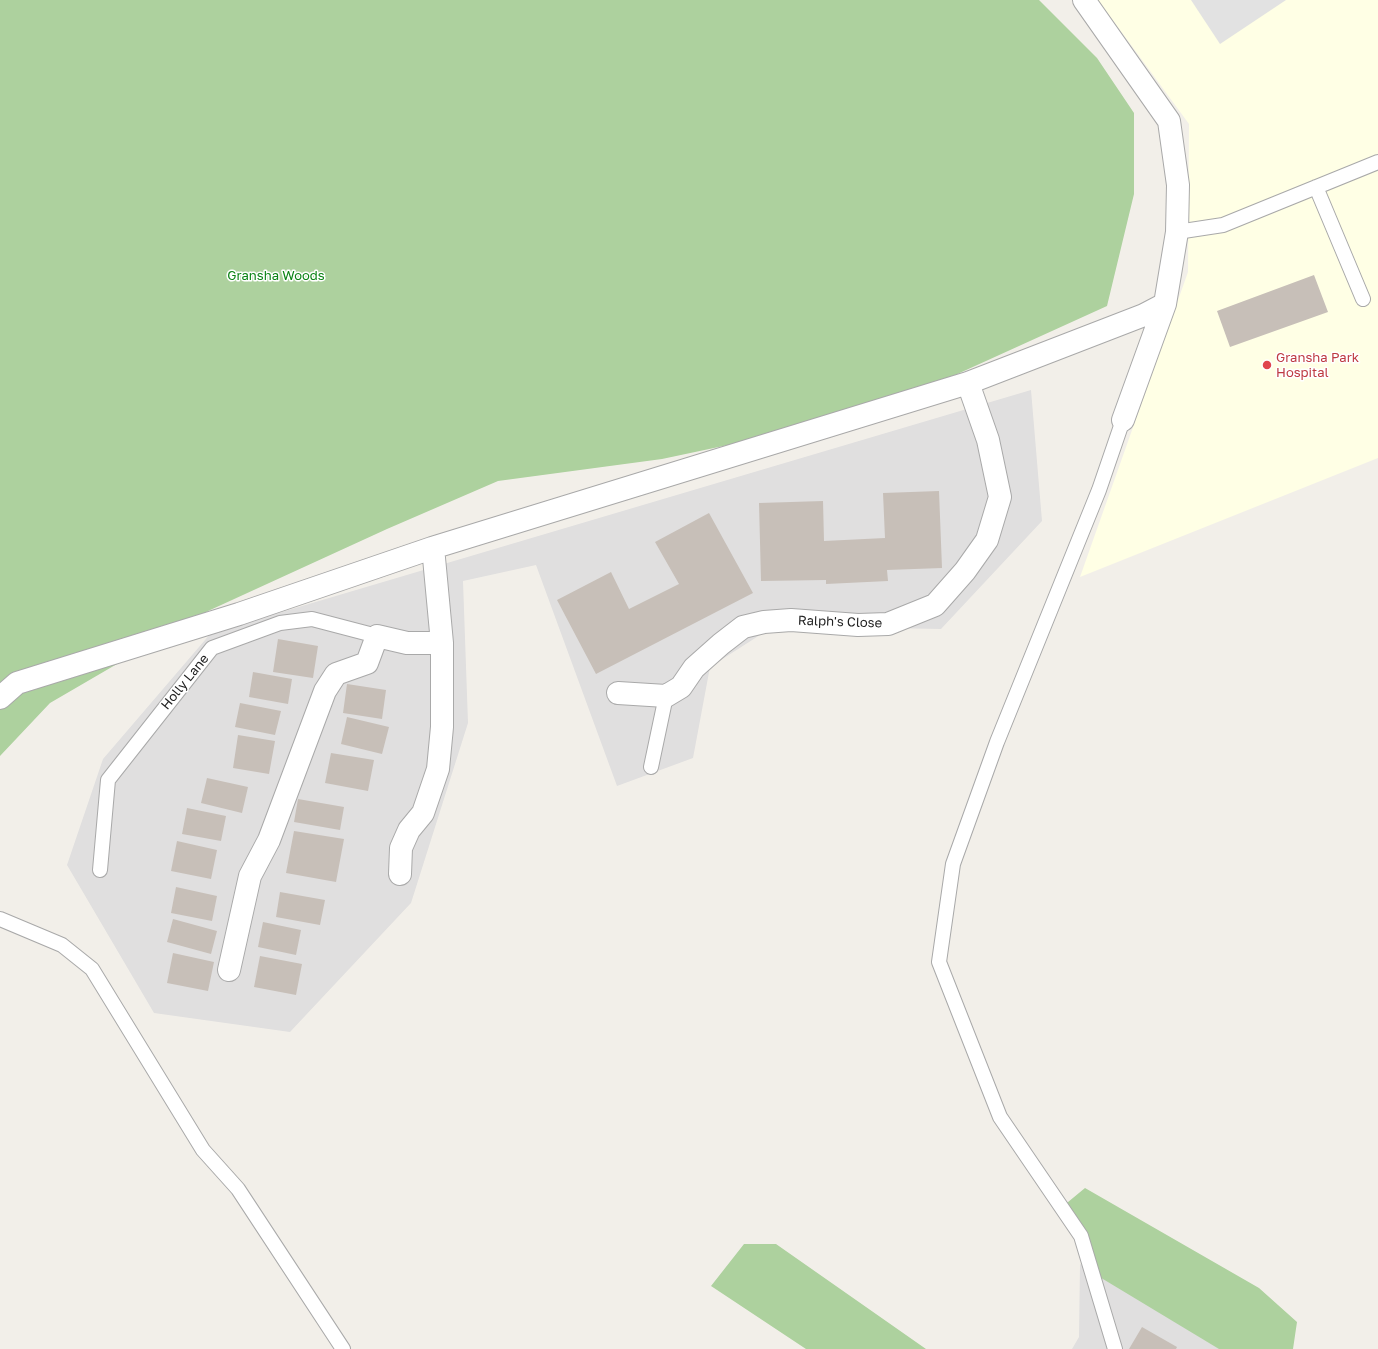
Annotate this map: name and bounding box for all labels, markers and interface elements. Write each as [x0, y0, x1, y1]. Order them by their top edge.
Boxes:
park label: Gransha Woods [227, 268, 325, 284]
place label: Gransha Park Hospital [1276, 350, 1359, 381]
marker: Gransha Park Hospital [1261, 359, 1273, 371]
street label: Ralph's Close [798, 613, 882, 631]
street label: Holly Lane [158, 651, 212, 713]

